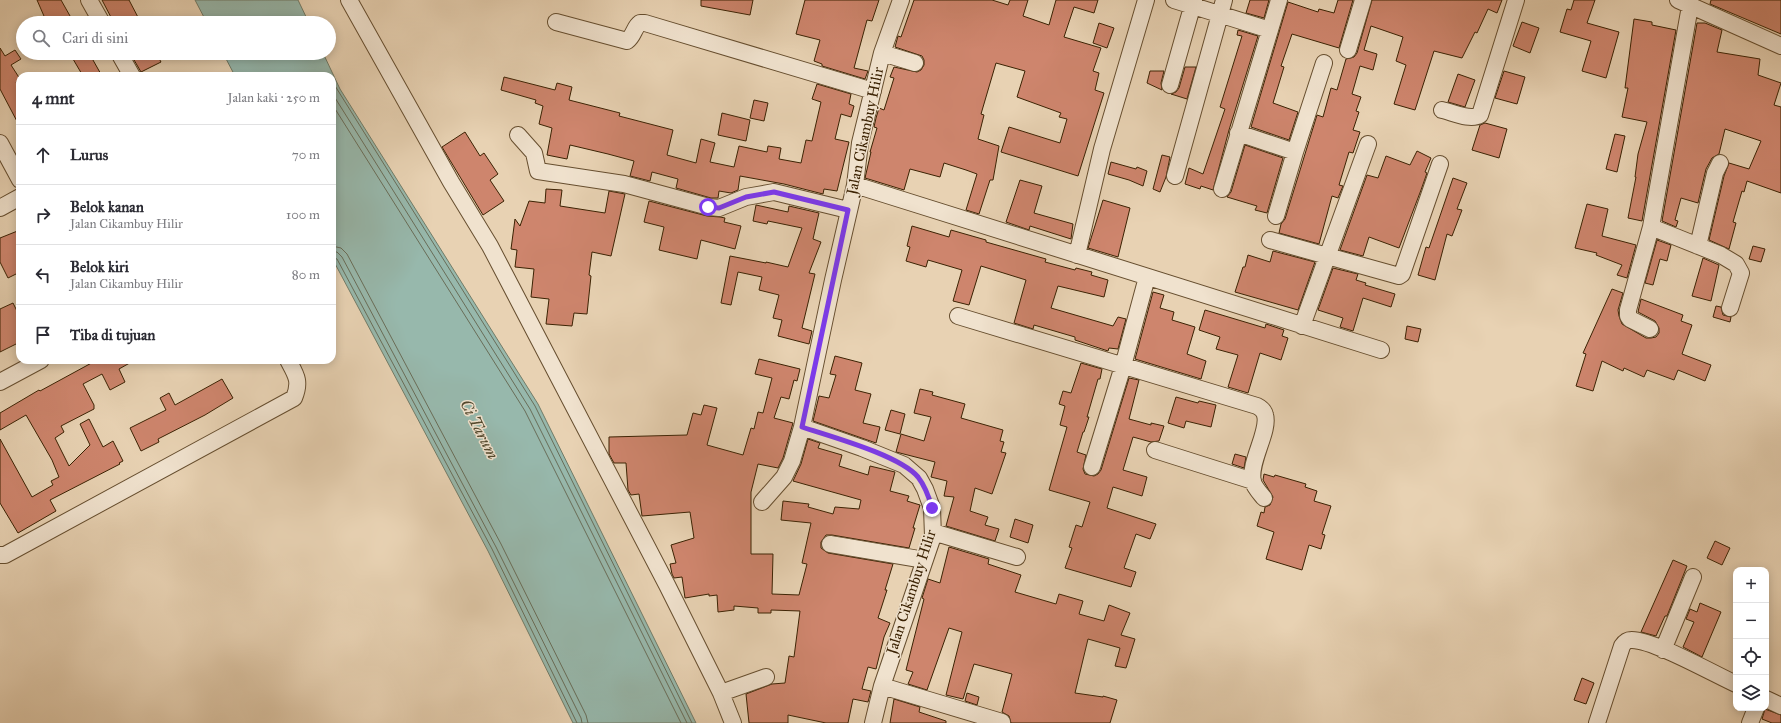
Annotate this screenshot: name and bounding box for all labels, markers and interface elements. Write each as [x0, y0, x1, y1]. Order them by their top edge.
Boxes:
search box [16, 16, 336, 60]
icon: search [30, 27, 52, 49]
text: Cari di sini [62, 29, 128, 47]
street label: Jalan Cikambuy Hilir [842, 65, 888, 199]
text: 4 mnt [32, 88, 75, 109]
text: Jalan kaki · 250 m [228, 90, 320, 106]
icon: ahead [32, 144, 54, 166]
text: Lurus [70, 146, 108, 164]
text: 70 m [292, 147, 320, 163]
text: Belok kanan [70, 198, 144, 216]
route start [699, 198, 717, 216]
icon: right [32, 204, 54, 226]
text: 100 m [286, 207, 320, 223]
text: Jalan Cikambuy Hilir [70, 216, 183, 232]
text: Belok kiri [70, 258, 129, 276]
icon: left [32, 264, 54, 286]
text: 80 m [292, 267, 320, 283]
text: Jalan Cikambuy Hilir [70, 276, 183, 292]
icon: arrive [32, 324, 54, 346]
text: Tiba di tujuan [70, 326, 155, 344]
water label: Ci Tarum [456, 396, 503, 462]
route end [923, 499, 941, 517]
street label: Jalan Cikambuy Hilir [882, 527, 941, 659]
map controls [1733, 567, 1769, 711]
button: + [1733, 567, 1769, 603]
button: − [1733, 603, 1769, 639]
button: locate [1733, 639, 1769, 675]
button: layers [1733, 675, 1769, 711]

